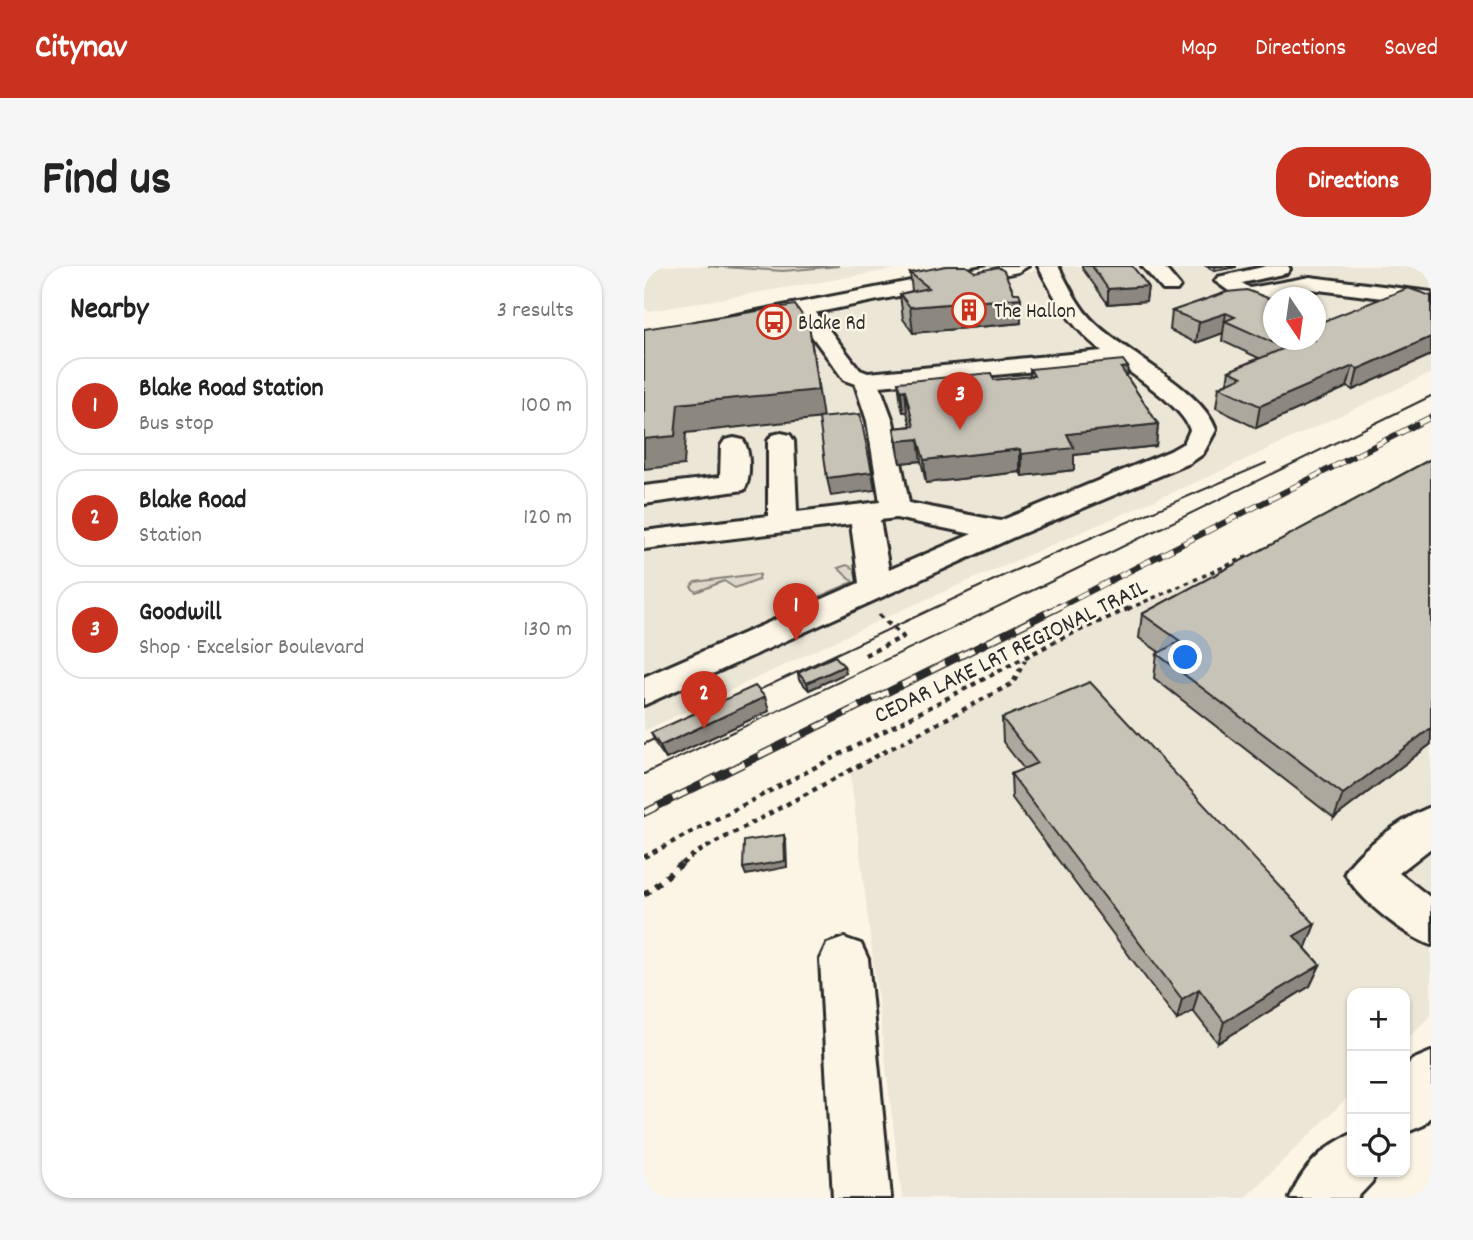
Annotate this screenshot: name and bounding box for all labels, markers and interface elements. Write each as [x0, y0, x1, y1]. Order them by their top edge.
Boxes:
text: Citynav [35, 26, 127, 73]
text: Map [1181, 32, 1217, 66]
text: Directions [1255, 32, 1346, 66]
text: Saved [1384, 32, 1438, 66]
text: Find us [42, 147, 171, 217]
button: Directions [1276, 147, 1431, 217]
north arrow [1263, 287, 1326, 350]
text: Nearby [70, 290, 148, 333]
building icon: The Hallon [950, 291, 988, 329]
text: 3 results [497, 295, 574, 328]
place label: The Hallon [994, 298, 1076, 328]
bus stop icon: Blake Rd [755, 303, 793, 341]
place label: Blake Rd [798, 310, 866, 340]
text: Blake Road Station [139, 371, 324, 408]
pin: 3 [937, 372, 983, 430]
text: 1 [92, 390, 98, 423]
text: 100 m [521, 390, 572, 423]
text: Bus stop [139, 408, 214, 441]
text: Blake Road [139, 483, 246, 520]
text: 2 [90, 502, 100, 535]
text: 120 m [523, 502, 572, 535]
text: Station [139, 520, 202, 553]
street label: CEDAR LAKE LRT REGIONAL TRAIL [869, 572, 1154, 734]
pin: 1 [773, 583, 819, 641]
text: Goodwill [139, 595, 221, 632]
text: 3 [90, 614, 100, 647]
text: 130 m [523, 614, 572, 647]
text: Shop · Excelsior Boulevard [139, 632, 364, 665]
your location [1168, 640, 1202, 674]
pin: 2 [681, 671, 727, 729]
map controls [1347, 988, 1410, 1177]
button: + [1347, 988, 1410, 1051]
button: − [1347, 1051, 1410, 1114]
button: locate [1347, 1114, 1410, 1177]

